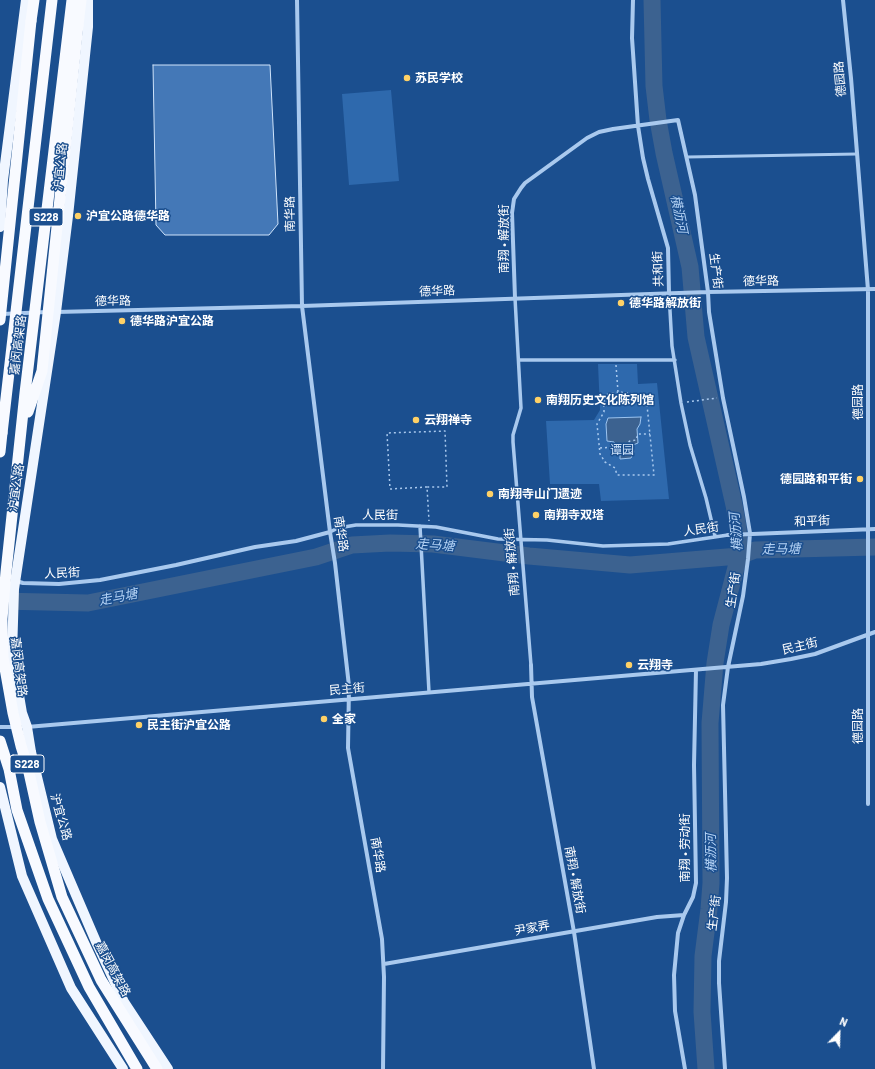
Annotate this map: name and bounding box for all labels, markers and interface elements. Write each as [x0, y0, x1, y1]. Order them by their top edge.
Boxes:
street label: 德园路 [831, 60, 849, 98]
place label: 苏民学校 [415, 71, 463, 85]
marker: 苏民学校 [402, 73, 412, 83]
street label: 沪宜公路 [50, 142, 70, 192]
water label: 横沥河 [667, 193, 691, 235]
street label: 南华路 [282, 196, 298, 232]
street label: 南翔 • 解放街 [497, 205, 511, 273]
road number: S228 [29, 208, 63, 226]
place label: 沪宜公路德华路 [86, 209, 170, 223]
marker: 沪宜公路德华路 [73, 211, 83, 221]
street label: 共和街 [650, 251, 666, 287]
street label: 生产街 [707, 252, 725, 290]
street label: 德华路 [743, 273, 779, 289]
street label: 德华路 [419, 283, 455, 299]
street label: 德华路 [95, 293, 131, 309]
place label: 德华路解放街 [629, 296, 701, 310]
marker: 德华路解放街 [616, 298, 626, 308]
street label: 嘉闵高架路 [7, 314, 29, 376]
place label: 德华路沪宜公路 [130, 314, 214, 328]
marker: 德华路沪宜公路 [117, 316, 127, 326]
street label: 德园路 [851, 384, 865, 420]
place label: 南翔历史文化陈列馆 [546, 393, 654, 407]
marker: 南翔历史文化陈列馆 [533, 395, 543, 405]
place label: 云翔禅寺 [424, 413, 472, 427]
marker: 云翔禅寺 [411, 415, 421, 425]
park label: 谭园 [610, 443, 634, 457]
street label: 沪宜公路 [5, 463, 27, 513]
place label: 德园路和平街 [780, 472, 852, 486]
marker: 德园路和平街 [855, 474, 865, 484]
place label: 南翔寺山门遗迹 [498, 487, 582, 501]
marker: 南翔寺山门遗迹 [485, 489, 495, 499]
street label: 人民街 [362, 507, 398, 523]
place label: 南翔寺双塔 [544, 508, 604, 522]
marker: 南翔寺双塔 [531, 510, 541, 520]
water label: 横沥河 [727, 512, 745, 552]
street label: 和平街 [794, 513, 830, 529]
street label: 南华路 [331, 515, 351, 553]
street label: 人民街 [682, 519, 720, 539]
street label: 南翔 • 解放街 [502, 527, 522, 597]
water label: 走马塘 [415, 536, 455, 554]
water label: 走马塘 [761, 541, 801, 557]
street label: 人民街 [44, 565, 80, 581]
street label: 生产街 [723, 571, 743, 609]
water label: 走马塘 [97, 586, 139, 608]
street label: 民主街 [781, 635, 819, 657]
street label: 嘉闵高架路 [8, 636, 30, 698]
place label: 云翔寺 [637, 658, 673, 672]
marker: 云翔寺 [624, 660, 634, 670]
street label: 民主街 [328, 680, 366, 698]
street label: 德园路 [851, 708, 865, 744]
place label: 全家 [332, 712, 356, 726]
marker: 全家 [319, 714, 329, 724]
place label: 民主街沪宜公路 [147, 718, 231, 732]
marker: 民主街沪宜公路 [134, 720, 144, 730]
road number: S228 [10, 755, 44, 773]
street label: 沪宜公路 [47, 792, 75, 842]
street label: 南翔 • 劳动街 [678, 814, 692, 882]
water label: 横沥河 [703, 833, 719, 873]
street label: 南华路 [368, 836, 388, 874]
street label: 南翔 • 解放街 [562, 845, 588, 915]
street label: 生产街 [705, 894, 723, 932]
street label: 尹家弄 [513, 918, 551, 938]
street label: 嘉闵高架路 [93, 939, 133, 999]
north arrow [819, 1013, 859, 1053]
text: N [838, 1014, 850, 1029]

